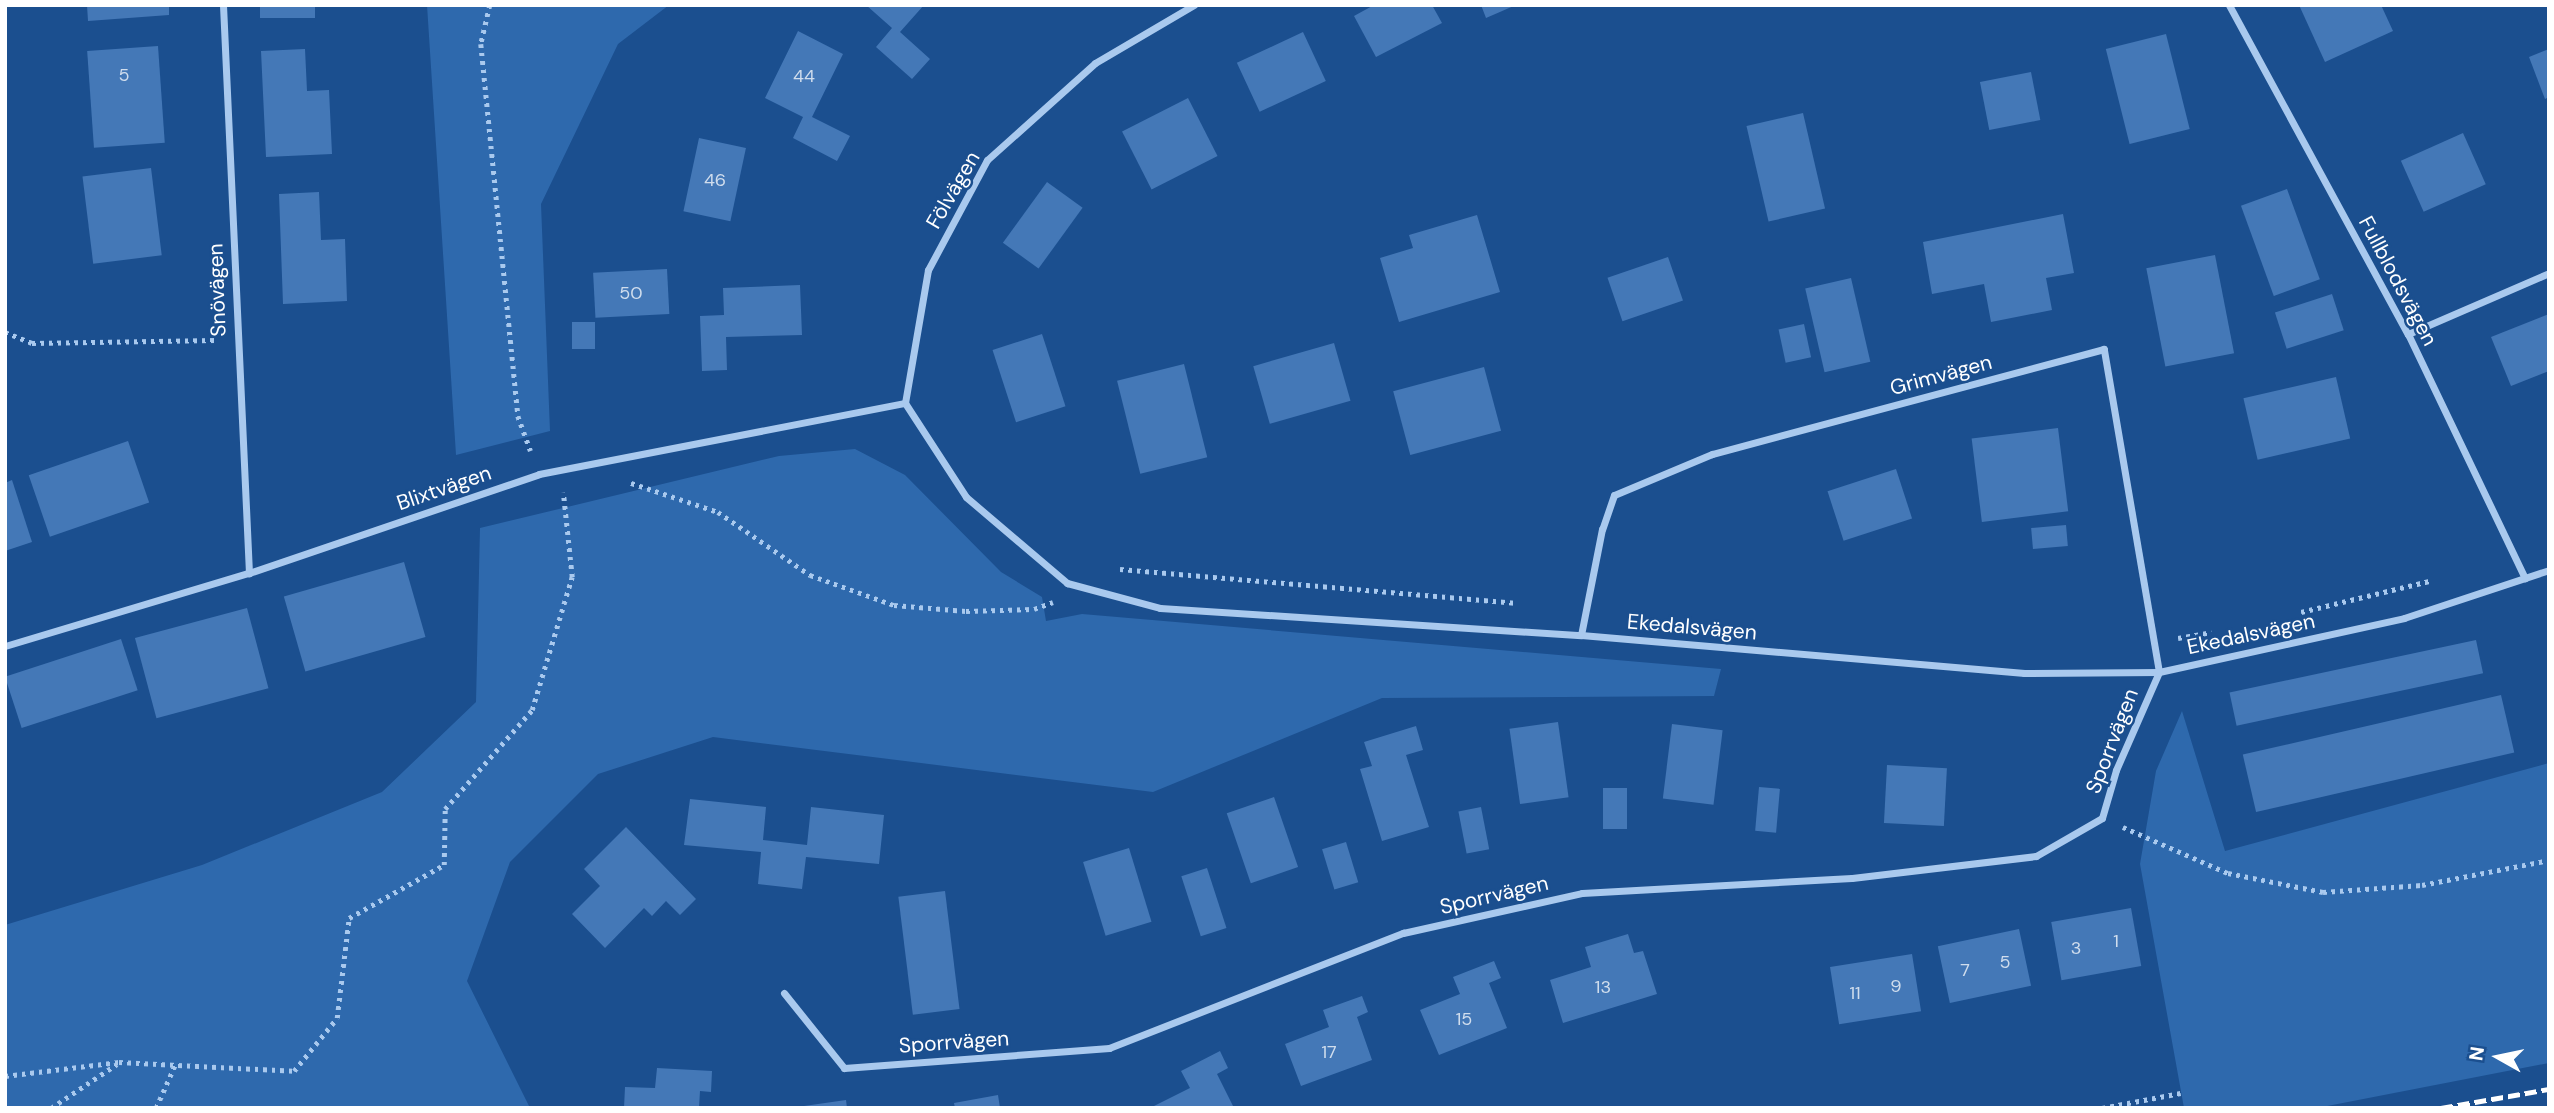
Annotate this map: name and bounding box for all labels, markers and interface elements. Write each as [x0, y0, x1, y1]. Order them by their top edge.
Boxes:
house number: 5 [119, 64, 129, 86]
house number: 44 [793, 65, 815, 87]
street label: Fölvägen [921, 147, 985, 233]
house number: 46 [704, 169, 726, 191]
street label: Fullblodsvägen [2353, 212, 2443, 350]
street label: Snövägen [203, 243, 231, 337]
house number: 50 [619, 282, 643, 304]
street label: Grimvägen [1887, 349, 1995, 401]
street label: Blixtvägen [393, 460, 495, 516]
street label: Ekedalsvägen [2185, 608, 2317, 660]
street label: Ekedalsvägen [1626, 609, 1758, 645]
street label: Sporrvägen [2080, 685, 2144, 797]
street label: Sporrvägen [1437, 870, 1551, 920]
house number: 1 [2113, 930, 2119, 952]
house number: 3 [2071, 937, 2081, 959]
house number: 5 [2000, 951, 2010, 973]
house number: 7 [1960, 959, 1970, 981]
house number: 9 [1890, 975, 1902, 997]
house number: 13 [1595, 976, 1611, 998]
house number: 11 [1849, 982, 1861, 1004]
house number: 15 [1456, 1008, 1472, 1030]
north arrow [2463, 1022, 2533, 1092]
street label: Sporrvägen [898, 1026, 1010, 1058]
house number: 17 [1321, 1041, 1337, 1063]
text: N [2463, 1045, 2490, 1062]

